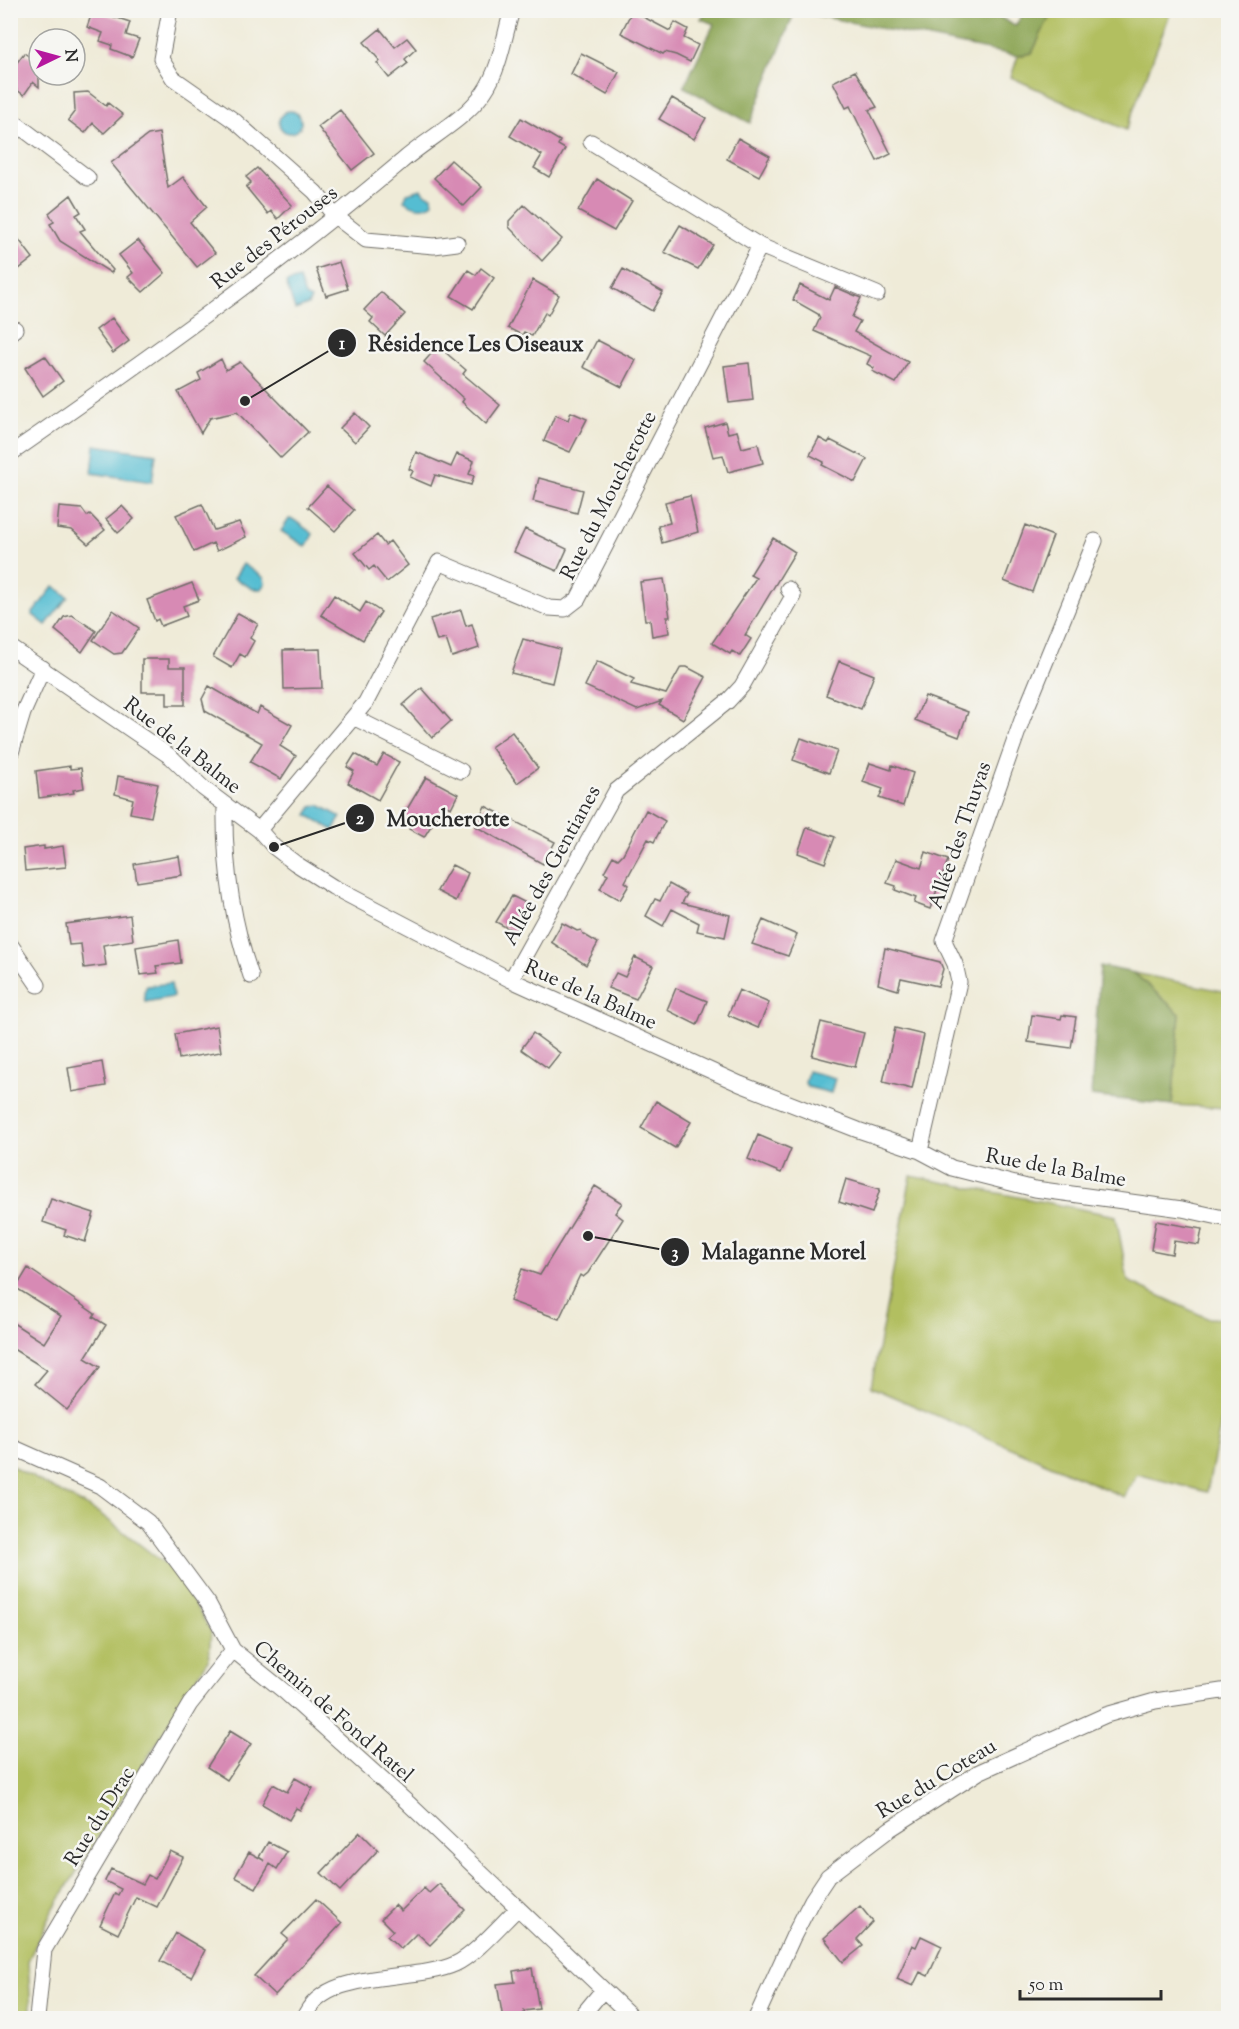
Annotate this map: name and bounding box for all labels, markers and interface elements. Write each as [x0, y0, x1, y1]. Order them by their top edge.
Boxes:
north arrow [27, 27, 87, 87]
text: N [57, 49, 81, 63]
street label: Rue des Pérouses [206, 180, 345, 298]
callout: Résidence Les Oiseaux [327, 323, 596, 363]
text: Résidence Les Oiseaux [368, 330, 584, 362]
text: 1 [339, 332, 346, 358]
street label: Rue du Moucherotte [554, 406, 665, 586]
street label: Rue de la Balme [116, 691, 247, 802]
street label: Allée des Thuyas [922, 758, 1000, 913]
street label: Allée des Gentianes [496, 780, 609, 952]
callout: Moucherotte [345, 798, 521, 838]
text: Moucherotte [387, 805, 509, 837]
text: 2 [356, 807, 365, 833]
street label: Rue de la Balme [519, 953, 661, 1039]
street label: Rue de la Balme [983, 1142, 1128, 1196]
callout: Malaganne Morel [660, 1232, 879, 1272]
text: Malaganne Morel [702, 1238, 867, 1270]
text: 3 [671, 1241, 679, 1267]
street label: Chemin de Fond Ratel [246, 1634, 419, 1791]
street label: Rue du Coteau [871, 1732, 1003, 1827]
street label: Rue du Drac [58, 1761, 143, 1873]
scale bar [1020, 1963, 1161, 2001]
text: 50 m [1028, 1973, 1064, 1999]

